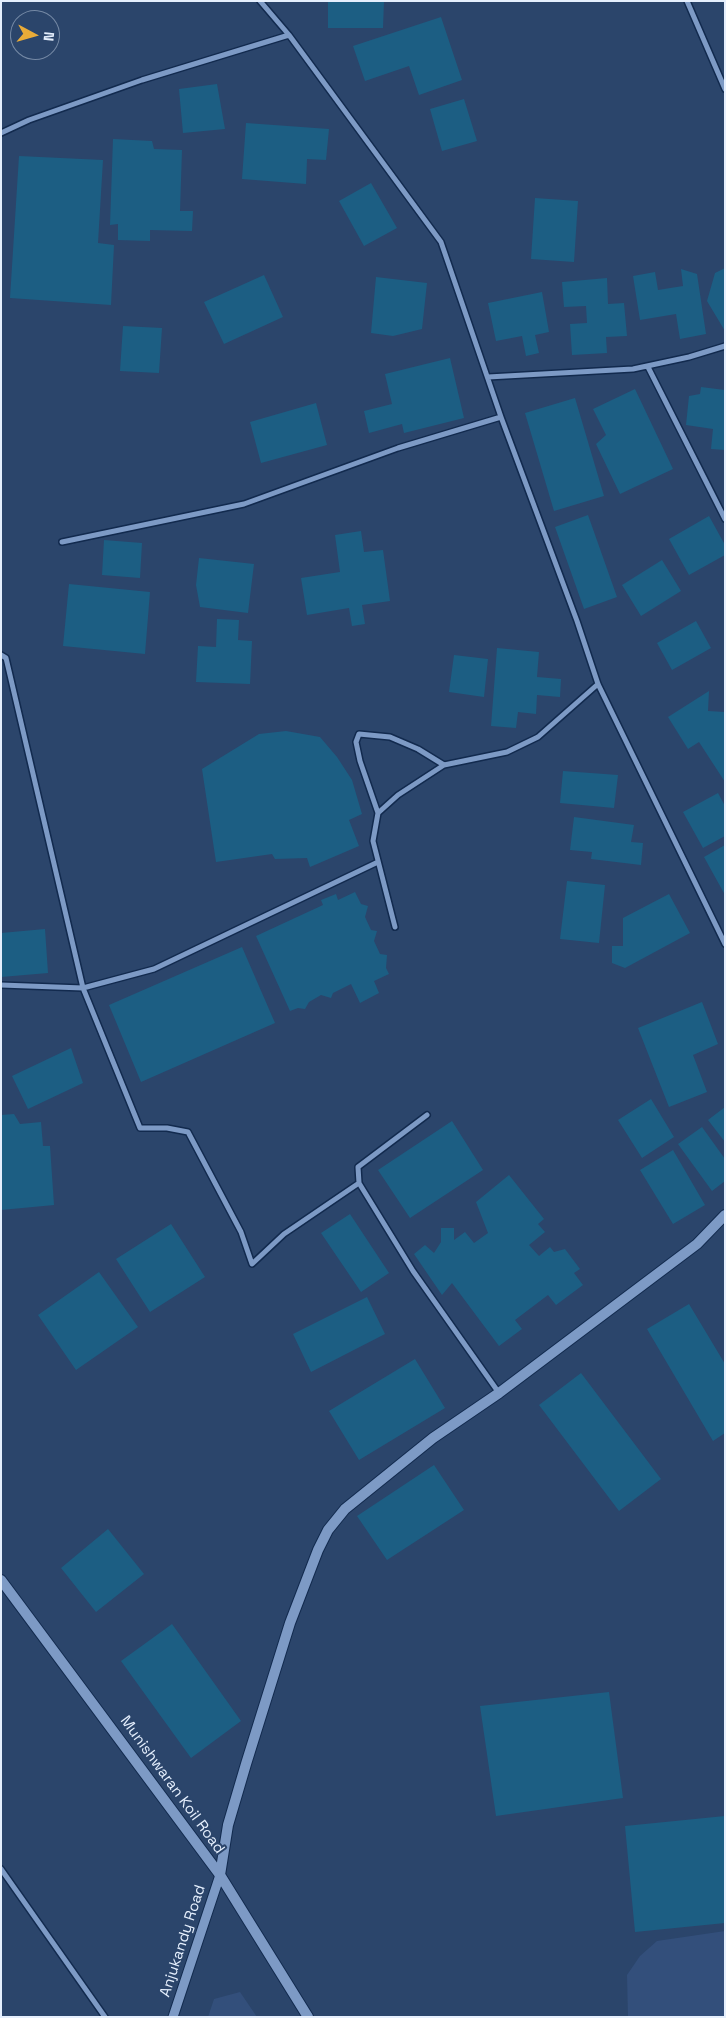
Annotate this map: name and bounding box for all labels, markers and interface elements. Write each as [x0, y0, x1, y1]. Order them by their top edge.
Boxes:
north arrow [10, 10, 60, 60]
text: N [39, 31, 58, 42]
street label: Munishwaran Koil Road [116, 1713, 228, 1857]
street label: Anjukandy Road [156, 1883, 210, 1999]

